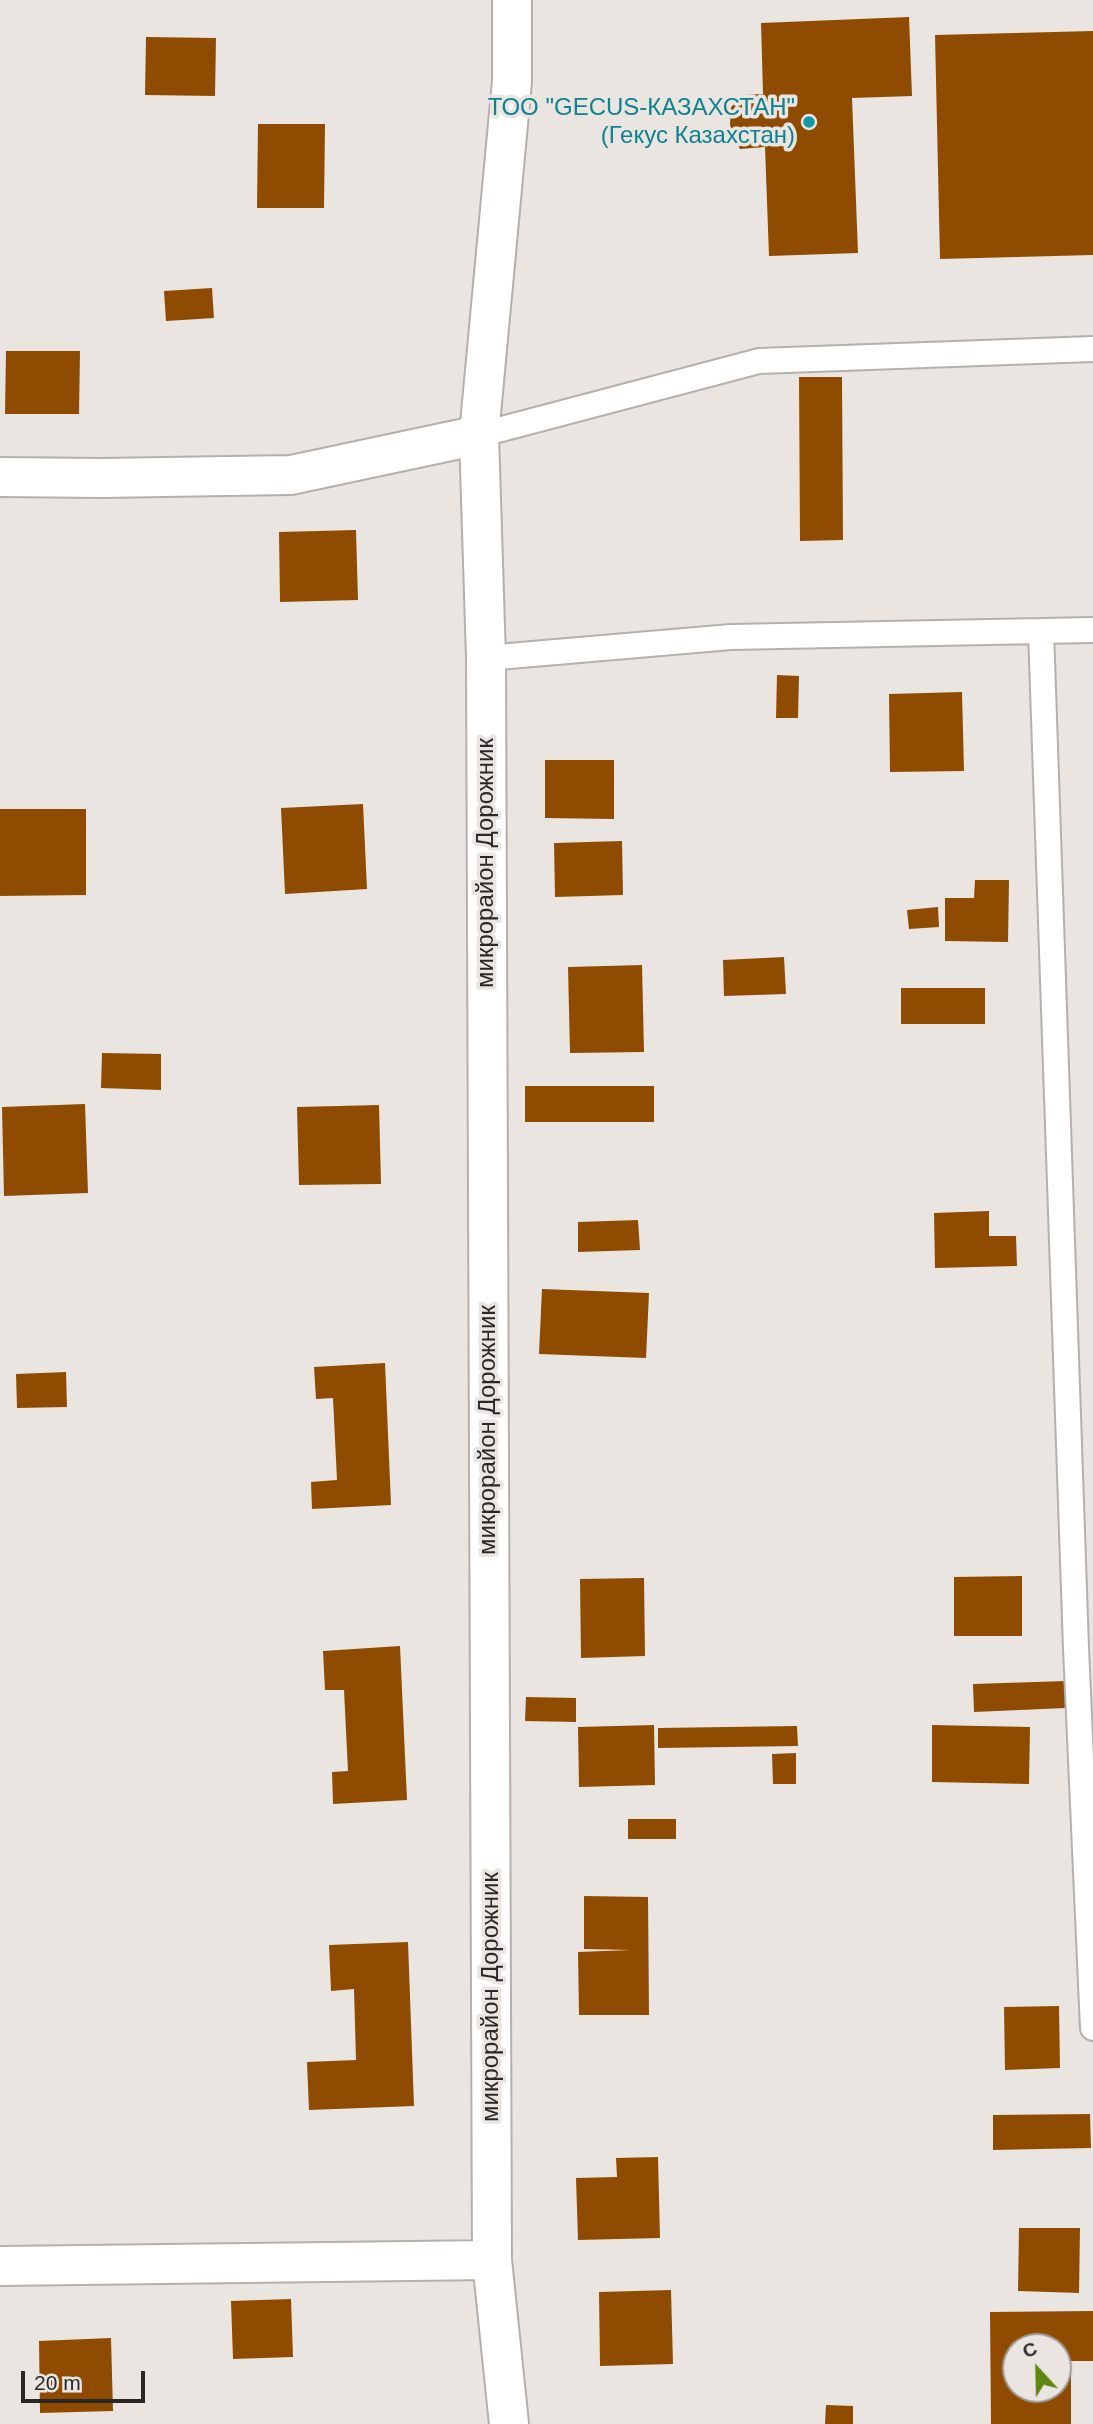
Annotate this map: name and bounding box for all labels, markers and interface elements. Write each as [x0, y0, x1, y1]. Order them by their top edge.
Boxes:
place label: ТОО "GECUS-КАЗАХСТАН" (Гекус Казахстан) [488, 94, 795, 150]
marker: ТОО "GECUS-КАЗАХСТАН" (Гекус Казахстан) [801, 114, 817, 130]
street label: микрорайон Дорожник [472, 738, 500, 988]
street label: микрорайон Дорожник [474, 1305, 502, 1555]
street label: микрорайон Дорожник [477, 1872, 505, 2122]
north arrow [1002, 2333, 1072, 2403]
text: С [1019, 2338, 1040, 2362]
scale bar [24, 2358, 149, 2402]
text: 20 m [34, 2371, 81, 2394]

